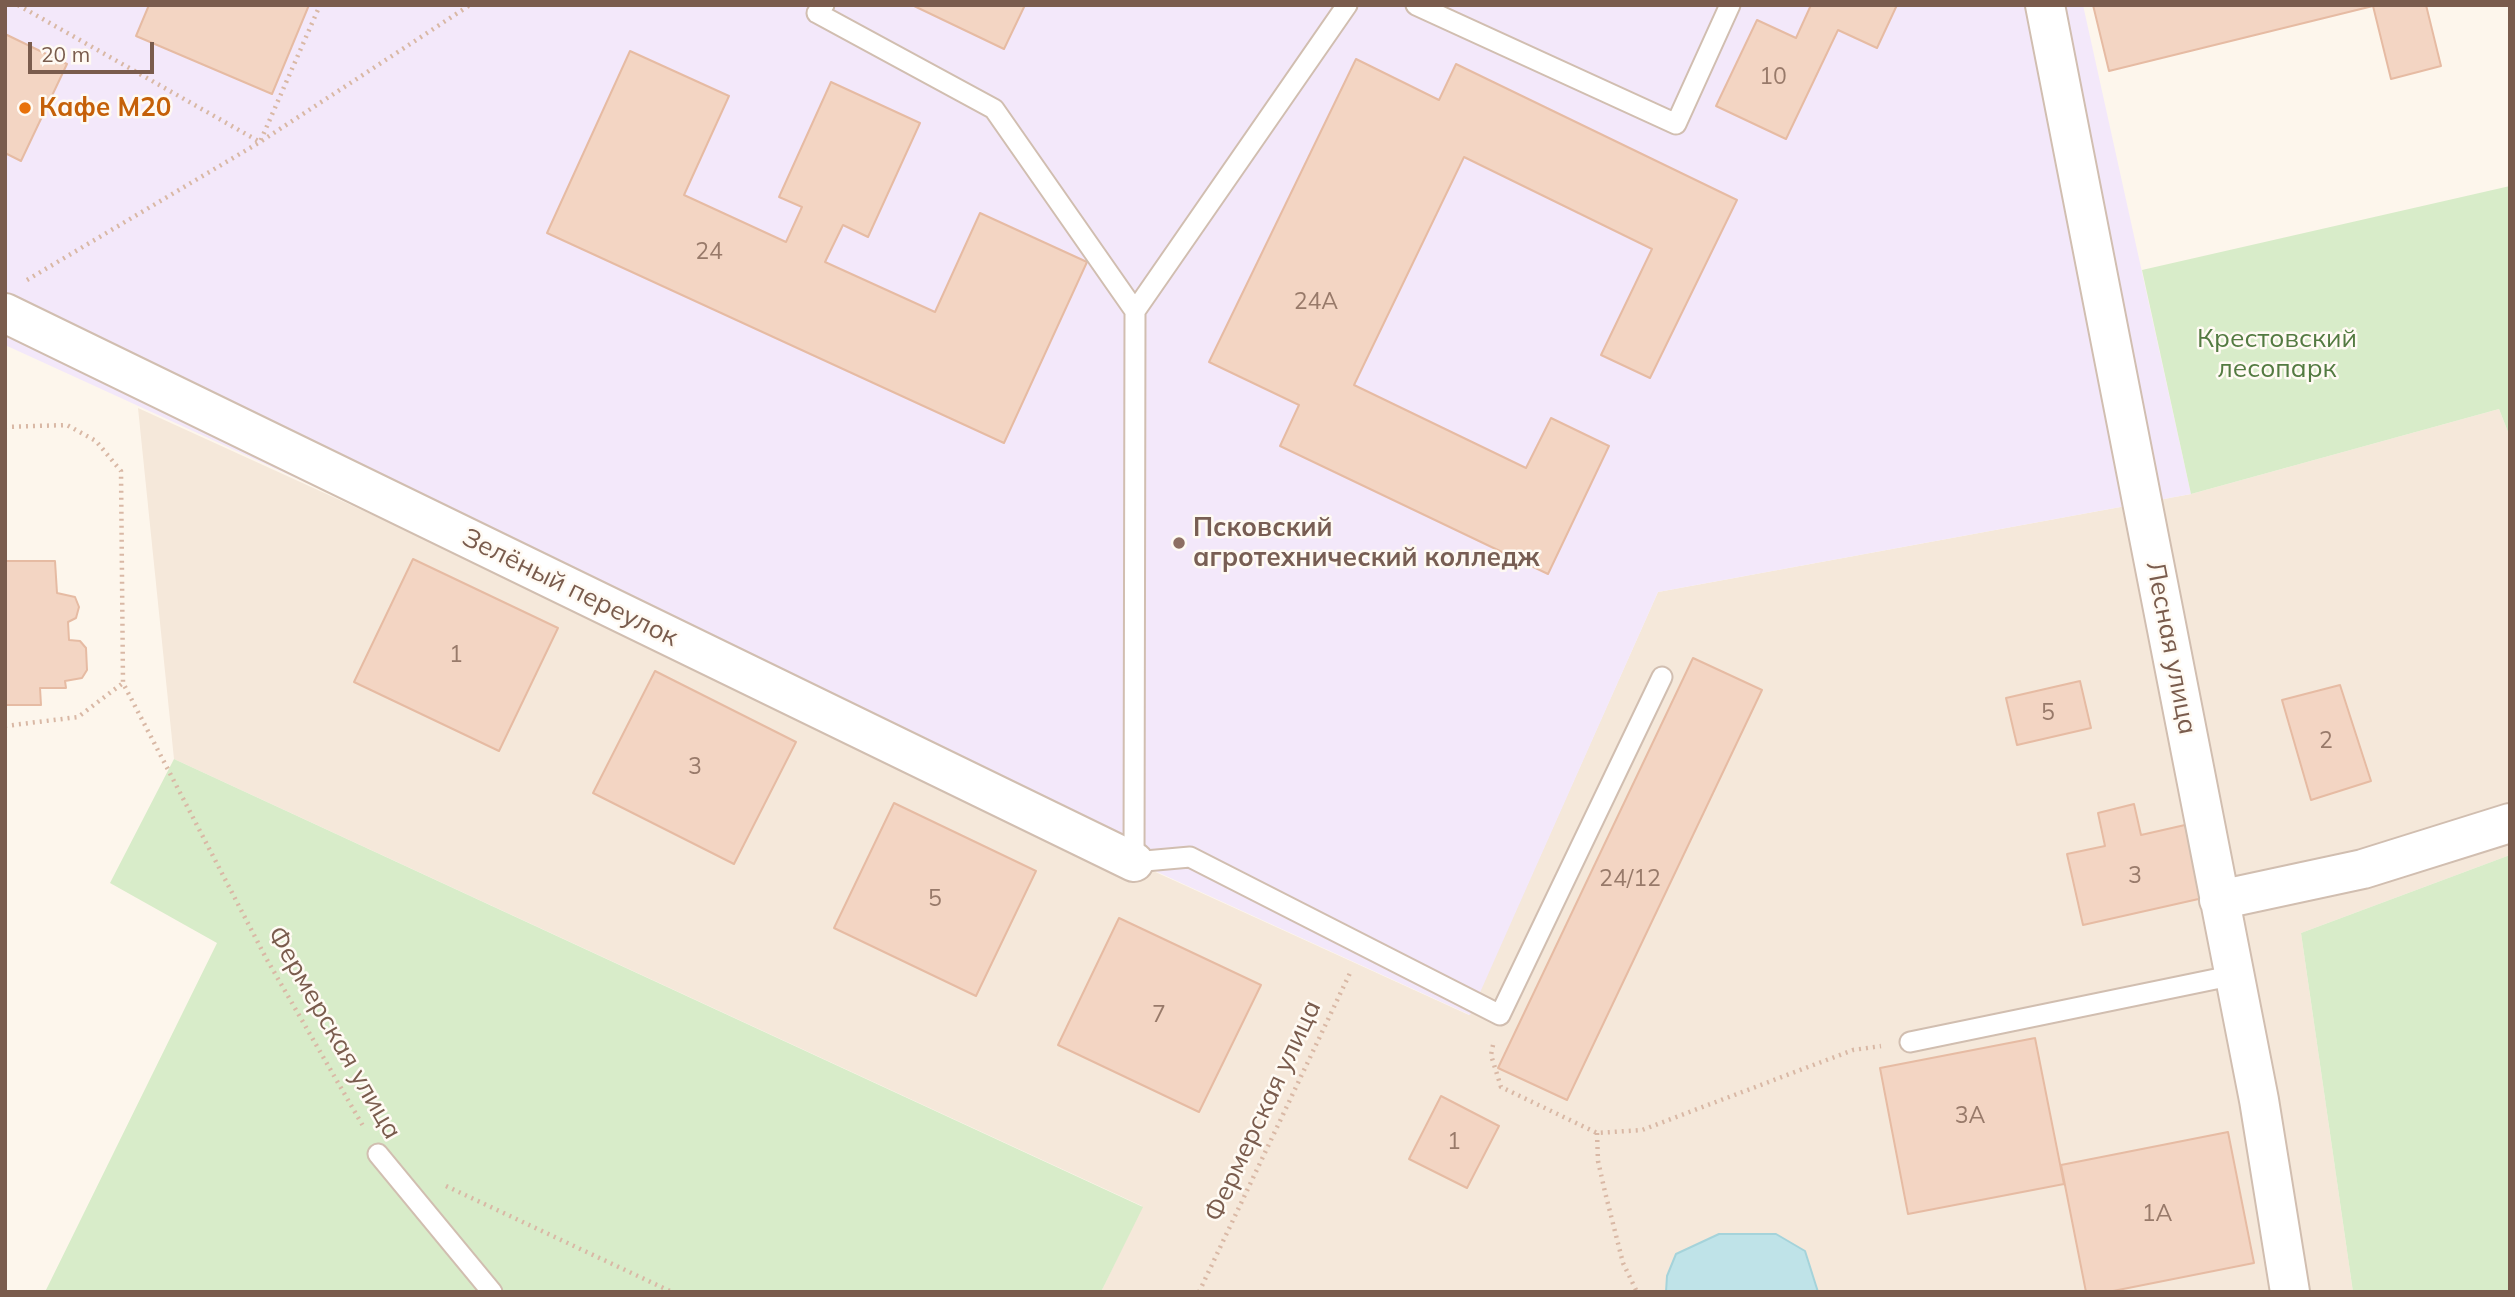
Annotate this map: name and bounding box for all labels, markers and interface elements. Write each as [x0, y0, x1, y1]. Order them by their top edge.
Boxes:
scale bar [32, 28, 158, 72]
text: 20 m [41, 41, 90, 67]
house number: 10 [1759, 63, 1787, 91]
place label: Кафе М20 [39, 92, 171, 124]
marker: Кафе М20 [17, 100, 33, 116]
house number: 24 [695, 238, 723, 266]
house number: 24А [1294, 288, 1338, 316]
park label: Крестовский лесопарк [2197, 323, 2357, 384]
place label: Псковский агротехнический колледж [1193, 512, 1540, 574]
street label: Зелёный переулок [457, 522, 683, 654]
marker: Псковский агротехнический колледж [1171, 535, 1187, 551]
street label: Лесная улица [2139, 559, 2203, 737]
house number: 1 [449, 641, 463, 669]
house number: 5 [2041, 699, 2055, 727]
house number: 2 [2319, 727, 2333, 755]
house number: 3 [688, 753, 702, 781]
house number: 3 [2128, 862, 2142, 890]
house number: 24/12 [1599, 865, 1661, 893]
house number: 5 [928, 885, 942, 913]
street label: Фермерская улица [260, 921, 408, 1145]
street label: Фермерская улица [1198, 995, 1328, 1227]
house number: 7 [1152, 1001, 1166, 1029]
house number: 3А [1955, 1102, 1985, 1130]
house number: 1 [1447, 1128, 1461, 1156]
house number: 1А [2142, 1200, 2172, 1228]

